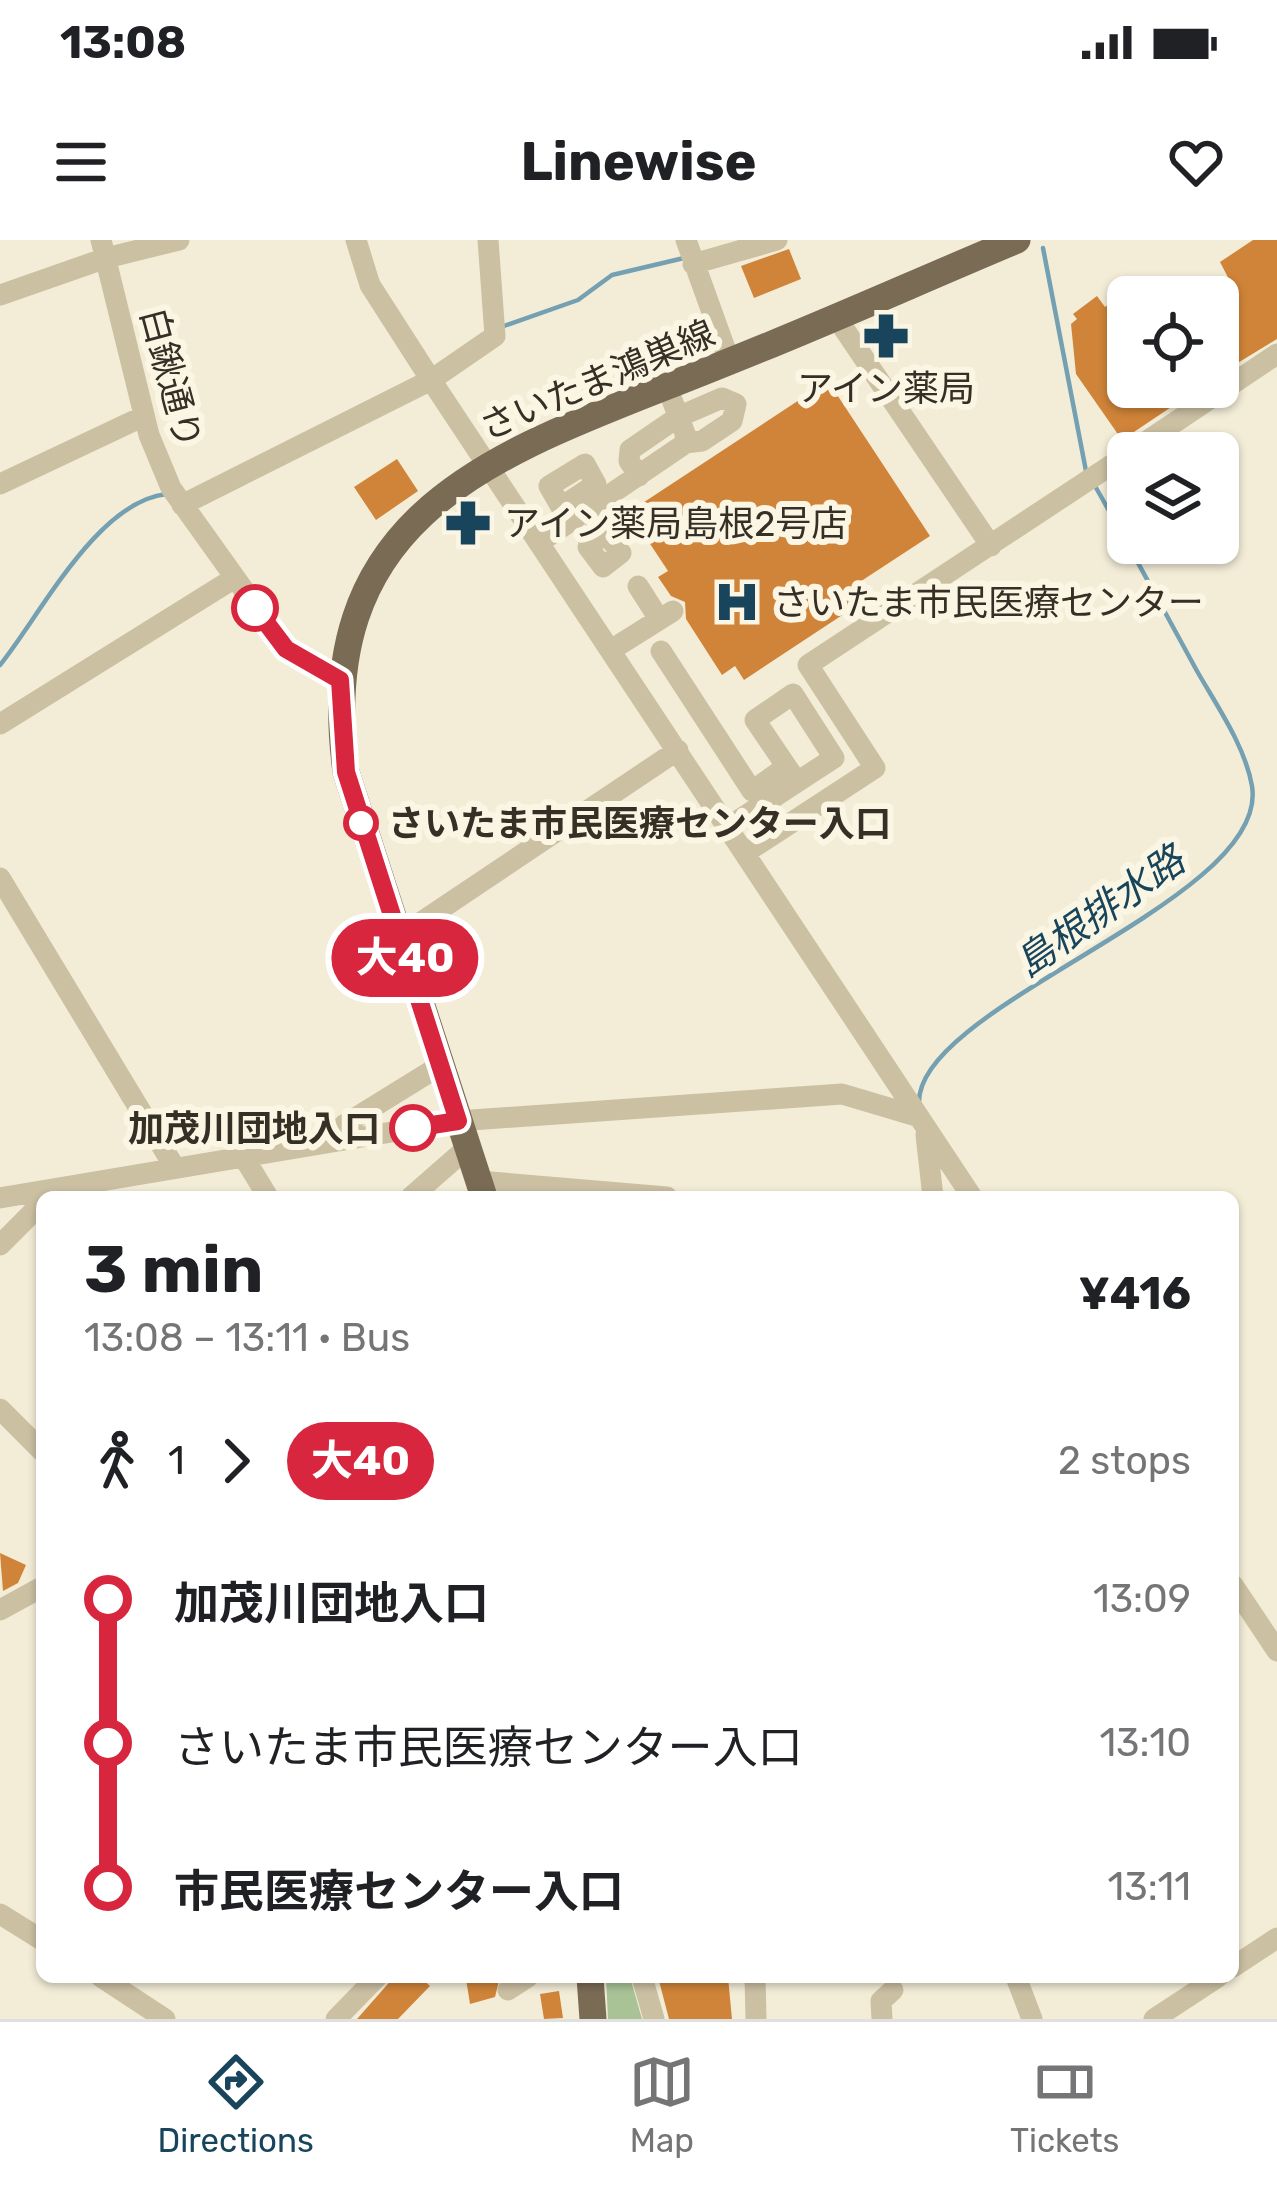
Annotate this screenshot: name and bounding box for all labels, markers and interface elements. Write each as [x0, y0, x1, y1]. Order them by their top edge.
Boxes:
text: 13:08 [60, 16, 186, 69]
icon: menu [48, 129, 114, 195]
icon: heart [1163, 129, 1229, 195]
text: Linewise [520, 130, 757, 194]
map controls [1107, 276, 1239, 564]
button: locate [1107, 276, 1239, 408]
street label: 白鍬通り [132, 303, 210, 453]
street label: さいたま鴻巣線 [473, 311, 721, 449]
pharmacy icon: アイン薬局 [861, 311, 911, 361]
place label: アイン薬局 [797, 367, 975, 410]
button: layers [1107, 432, 1239, 564]
pharmacy icon: アイン薬局島根2号店 [443, 498, 493, 548]
place label: アイン薬局島根2号店 [504, 502, 847, 545]
hospital icon: さいたま市民医療センター [712, 577, 762, 627]
place label: さいたま市民医療センター [773, 581, 1204, 624]
unlabelled marker [233, 586, 277, 630]
place label: さいたま市民医療センター入口 [388, 802, 891, 845]
marker: さいたま市民医療センター入口 [345, 807, 377, 839]
water label: 島根排水路 [1007, 836, 1196, 987]
line badge: 大40 [336, 919, 474, 997]
text: 大40 [355, 933, 455, 983]
marker: 加茂川団地入口 [391, 1106, 435, 1150]
place label: 加茂川団地入口 [128, 1107, 380, 1150]
text: 3 min [84, 1230, 263, 1309]
text: ¥416 [1079, 1267, 1191, 1320]
text: 13:08 – 13:11 · Bus [84, 1315, 410, 1361]
icon: walk [84, 1428, 150, 1494]
icon: forward [203, 1428, 269, 1494]
text: 大40 [311, 1436, 410, 1486]
text: 1 [168, 1438, 185, 1484]
text: 2 stops [1058, 1438, 1191, 1484]
text: 13:09 [1093, 1576, 1191, 1622]
text: 加茂川団地入口 [174, 1577, 489, 1630]
text: 13:10 [1099, 1720, 1191, 1766]
text: さいたま市民医療センター入口 [174, 1721, 803, 1774]
text: 13:11 [1108, 1864, 1191, 1910]
text: 市民医療センター入口 [174, 1865, 624, 1918]
tab: Directions [158, 2049, 314, 2160]
tab: Map [629, 2049, 695, 2160]
tab: Tickets [1010, 2049, 1119, 2160]

